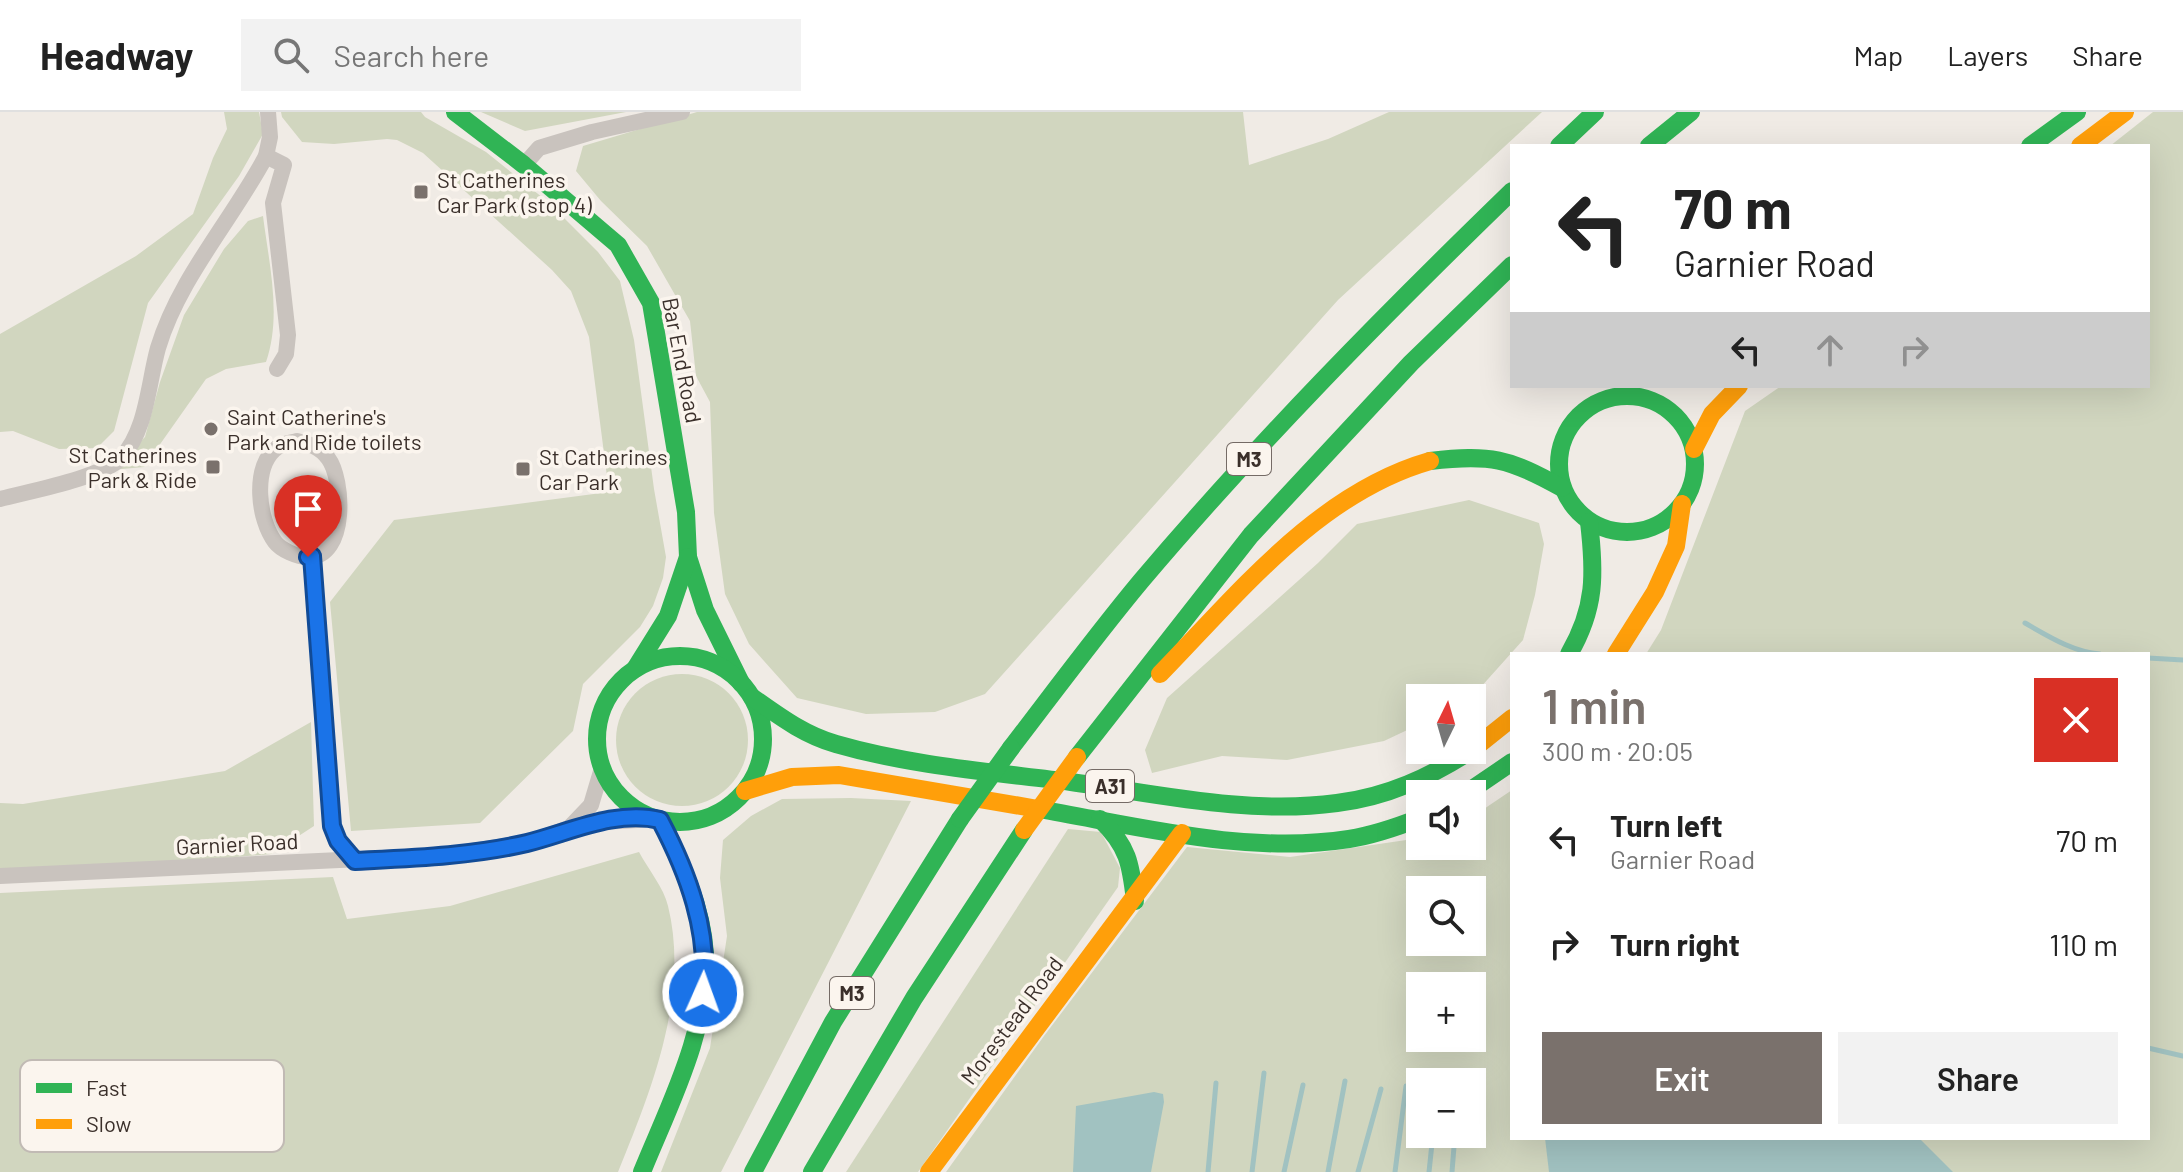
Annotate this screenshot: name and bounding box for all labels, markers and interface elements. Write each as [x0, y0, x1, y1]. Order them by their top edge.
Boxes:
search box [241, 19, 801, 91]
text: Headway [40, 32, 193, 78]
icon: search [269, 33, 313, 77]
text: Search here [333, 37, 489, 73]
text: Map [1853, 38, 1903, 72]
text: Layers [1947, 38, 2028, 72]
text: Share [2072, 38, 2143, 72]
place label: St Catherines Car Park (stop 4) [437, 166, 592, 217]
text: 70 m [1674, 173, 1792, 240]
icon: left [1542, 176, 1646, 280]
marker: St Catherines Car Park (stop 4) [412, 183, 430, 201]
text: Garnier Road [1674, 241, 1875, 284]
street label: Bar End Road [658, 295, 708, 425]
icon: left [1724, 328, 1768, 372]
icon: ahead [1808, 328, 1852, 372]
icon: right [1892, 328, 1936, 372]
place label: Saint Catherine's Park and Ride toilets [227, 403, 422, 454]
marker: Saint Catherine's Park and Ride toilets [202, 420, 220, 438]
place label: St Catherines Park & Ride [69, 441, 197, 492]
place label: St Catherines Car Park [539, 443, 667, 494]
road number: M3 [1227, 443, 1271, 475]
marker: St Catherines Park & Ride [204, 458, 222, 476]
marker: St Catherines Car Park [514, 460, 532, 478]
pin [274, 475, 342, 557]
icon: arrive [286, 487, 330, 531]
text: 1 min [1542, 676, 1647, 734]
button: close [2034, 678, 2118, 762]
north arrow [1406, 684, 1486, 764]
map controls [1406, 684, 1486, 1148]
text: 300 m · 20:05 [1542, 735, 1693, 766]
road number: A31 [1086, 770, 1134, 802]
button: sound [1406, 780, 1486, 860]
text: Turn left [1610, 807, 1723, 843]
icon: left [1542, 818, 1586, 862]
text: 70 m [2056, 822, 2118, 858]
street label: Garnier Road [175, 827, 299, 859]
text: Garnier Road [1610, 843, 1755, 874]
button: search [1406, 876, 1486, 956]
icon: right [1542, 922, 1586, 966]
text: Turn right [1610, 926, 1740, 962]
text: 110 m [2049, 926, 2118, 962]
position arrow [661, 951, 745, 1035]
street label: Morestead Road [954, 951, 1068, 1089]
button: + [1406, 972, 1486, 1052]
road number: M3 [830, 977, 874, 1009]
button: Exit [1542, 1032, 1822, 1124]
button: Share [1838, 1032, 2118, 1124]
legend [20, 1060, 284, 1152]
button: − [1406, 1068, 1486, 1148]
text: Fast [86, 1074, 128, 1100]
text: Slow [86, 1110, 131, 1136]

